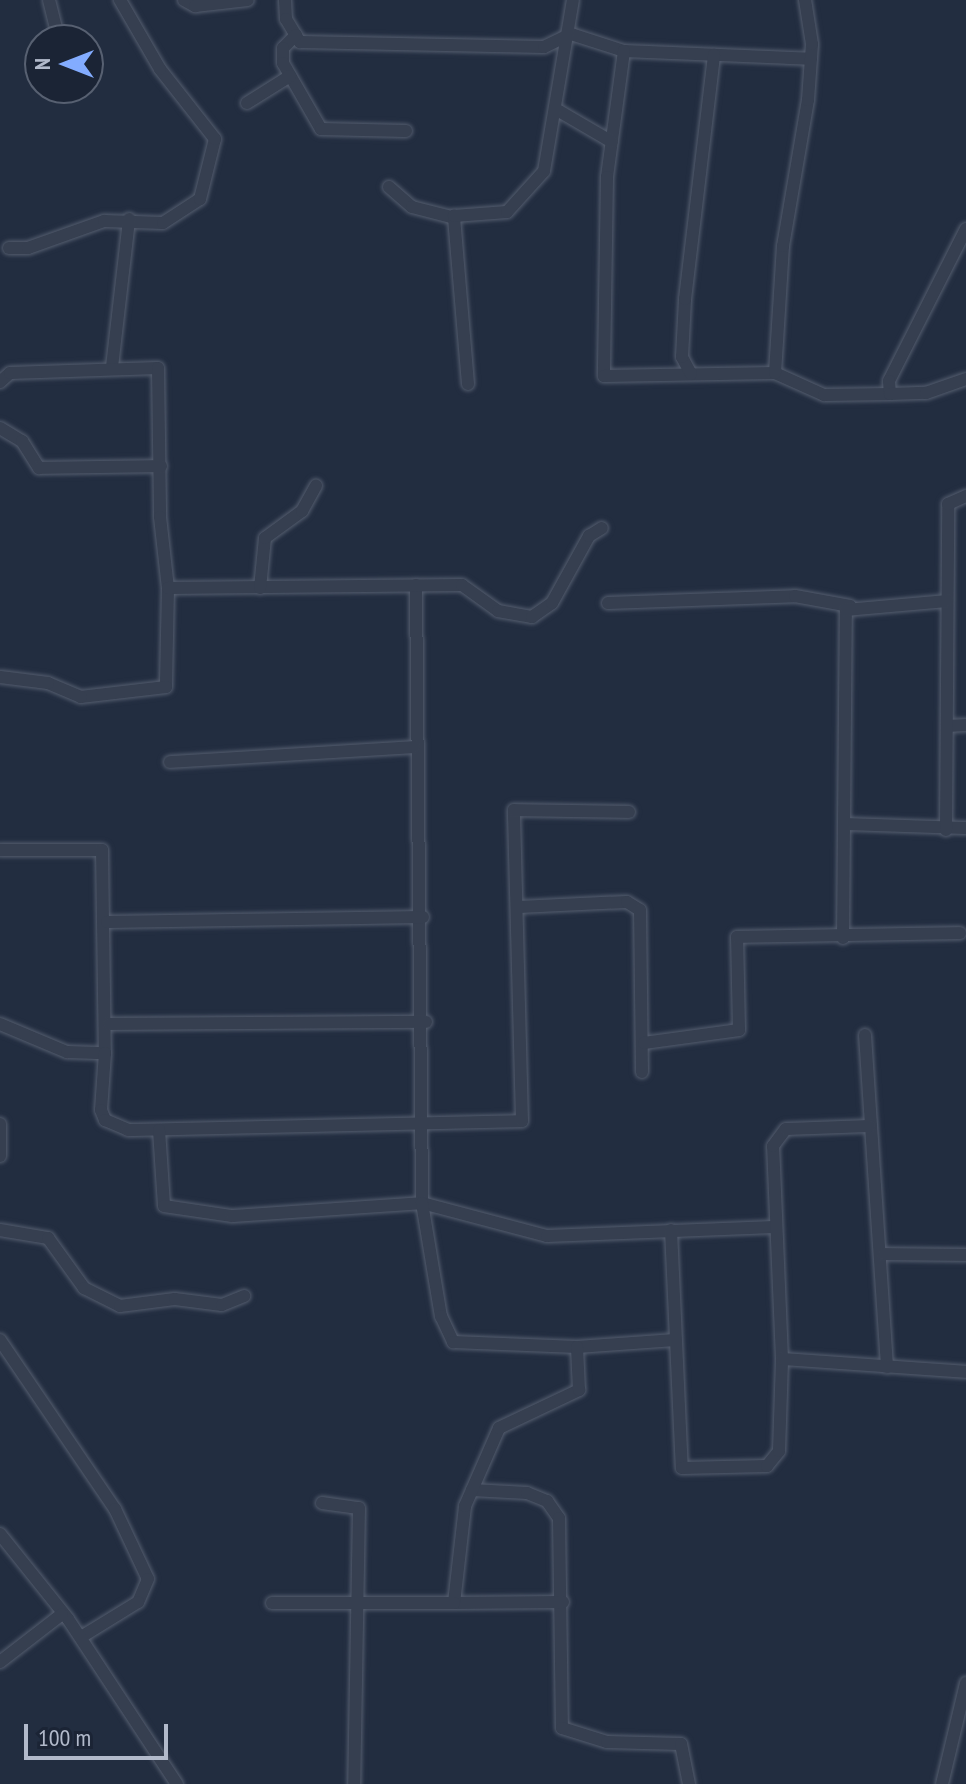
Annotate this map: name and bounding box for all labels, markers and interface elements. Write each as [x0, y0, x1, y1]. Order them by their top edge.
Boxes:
north arrow [24, 24, 104, 104]
text: N [28, 58, 56, 70]
scale bar [28, 1708, 172, 1758]
text: 100 m [38, 1722, 91, 1753]

